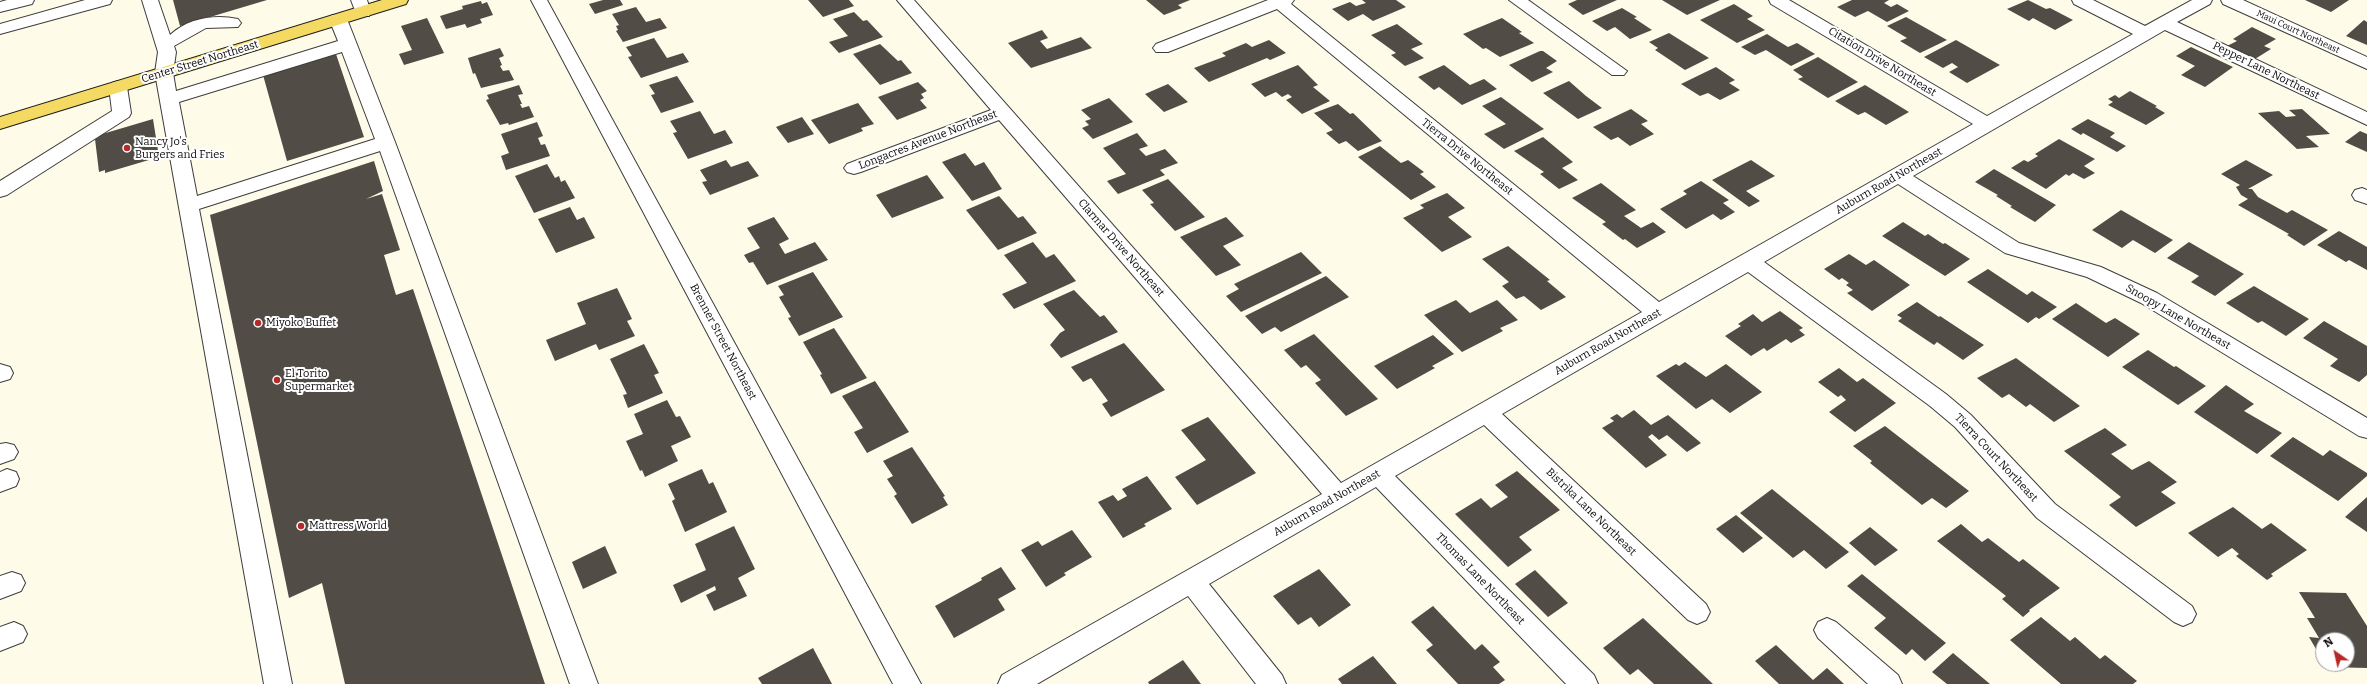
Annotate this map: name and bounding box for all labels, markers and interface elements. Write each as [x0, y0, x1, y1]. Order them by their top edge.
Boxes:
street label: Maui Court Northeast [2255, 8, 2341, 56]
street label: Citation Drive Northeast [1826, 24, 1938, 100]
street label: Center Street Northeast [140, 38, 260, 86]
street label: Pepper Lane Northeast [2210, 39, 2322, 103]
street label: Longacres Avenue Northeast [857, 107, 999, 173]
street label: Tierra Drive Northeast [1419, 116, 1515, 198]
place label: Nancy Jo's Burgers and Fries [135, 135, 225, 161]
marker: Nancy Jo's Burgers and Fries [122, 143, 132, 153]
street label: Auburn Road Northeast [1833, 145, 1945, 217]
street label: Clarmar Drive Northeast [1075, 196, 1167, 300]
street label: Brenner Street Northeast [687, 282, 759, 402]
street label: Snoopy Lane Northeast [2123, 282, 2233, 352]
street label: Auburn Road Northeast [1552, 306, 1664, 378]
place label: Miyoko Buffet [266, 316, 336, 330]
marker: Miyoko Buffet [253, 318, 263, 328]
place label: El Torito Supermarket [285, 367, 353, 393]
marker: El Torito Supermarket [272, 375, 282, 385]
street label: Tierra Court Northeast [1952, 411, 2040, 505]
street label: Bistrika Lane Northeast [1543, 465, 1639, 559]
street label: Auburn Road Northeast [1271, 467, 1383, 539]
place label: Mattress World [309, 519, 387, 533]
marker: Mattress World [296, 521, 306, 531]
street label: Thomas Lane Northeast [1433, 530, 1527, 628]
north arrow [2315, 632, 2355, 672]
text: N [2321, 635, 2336, 650]

